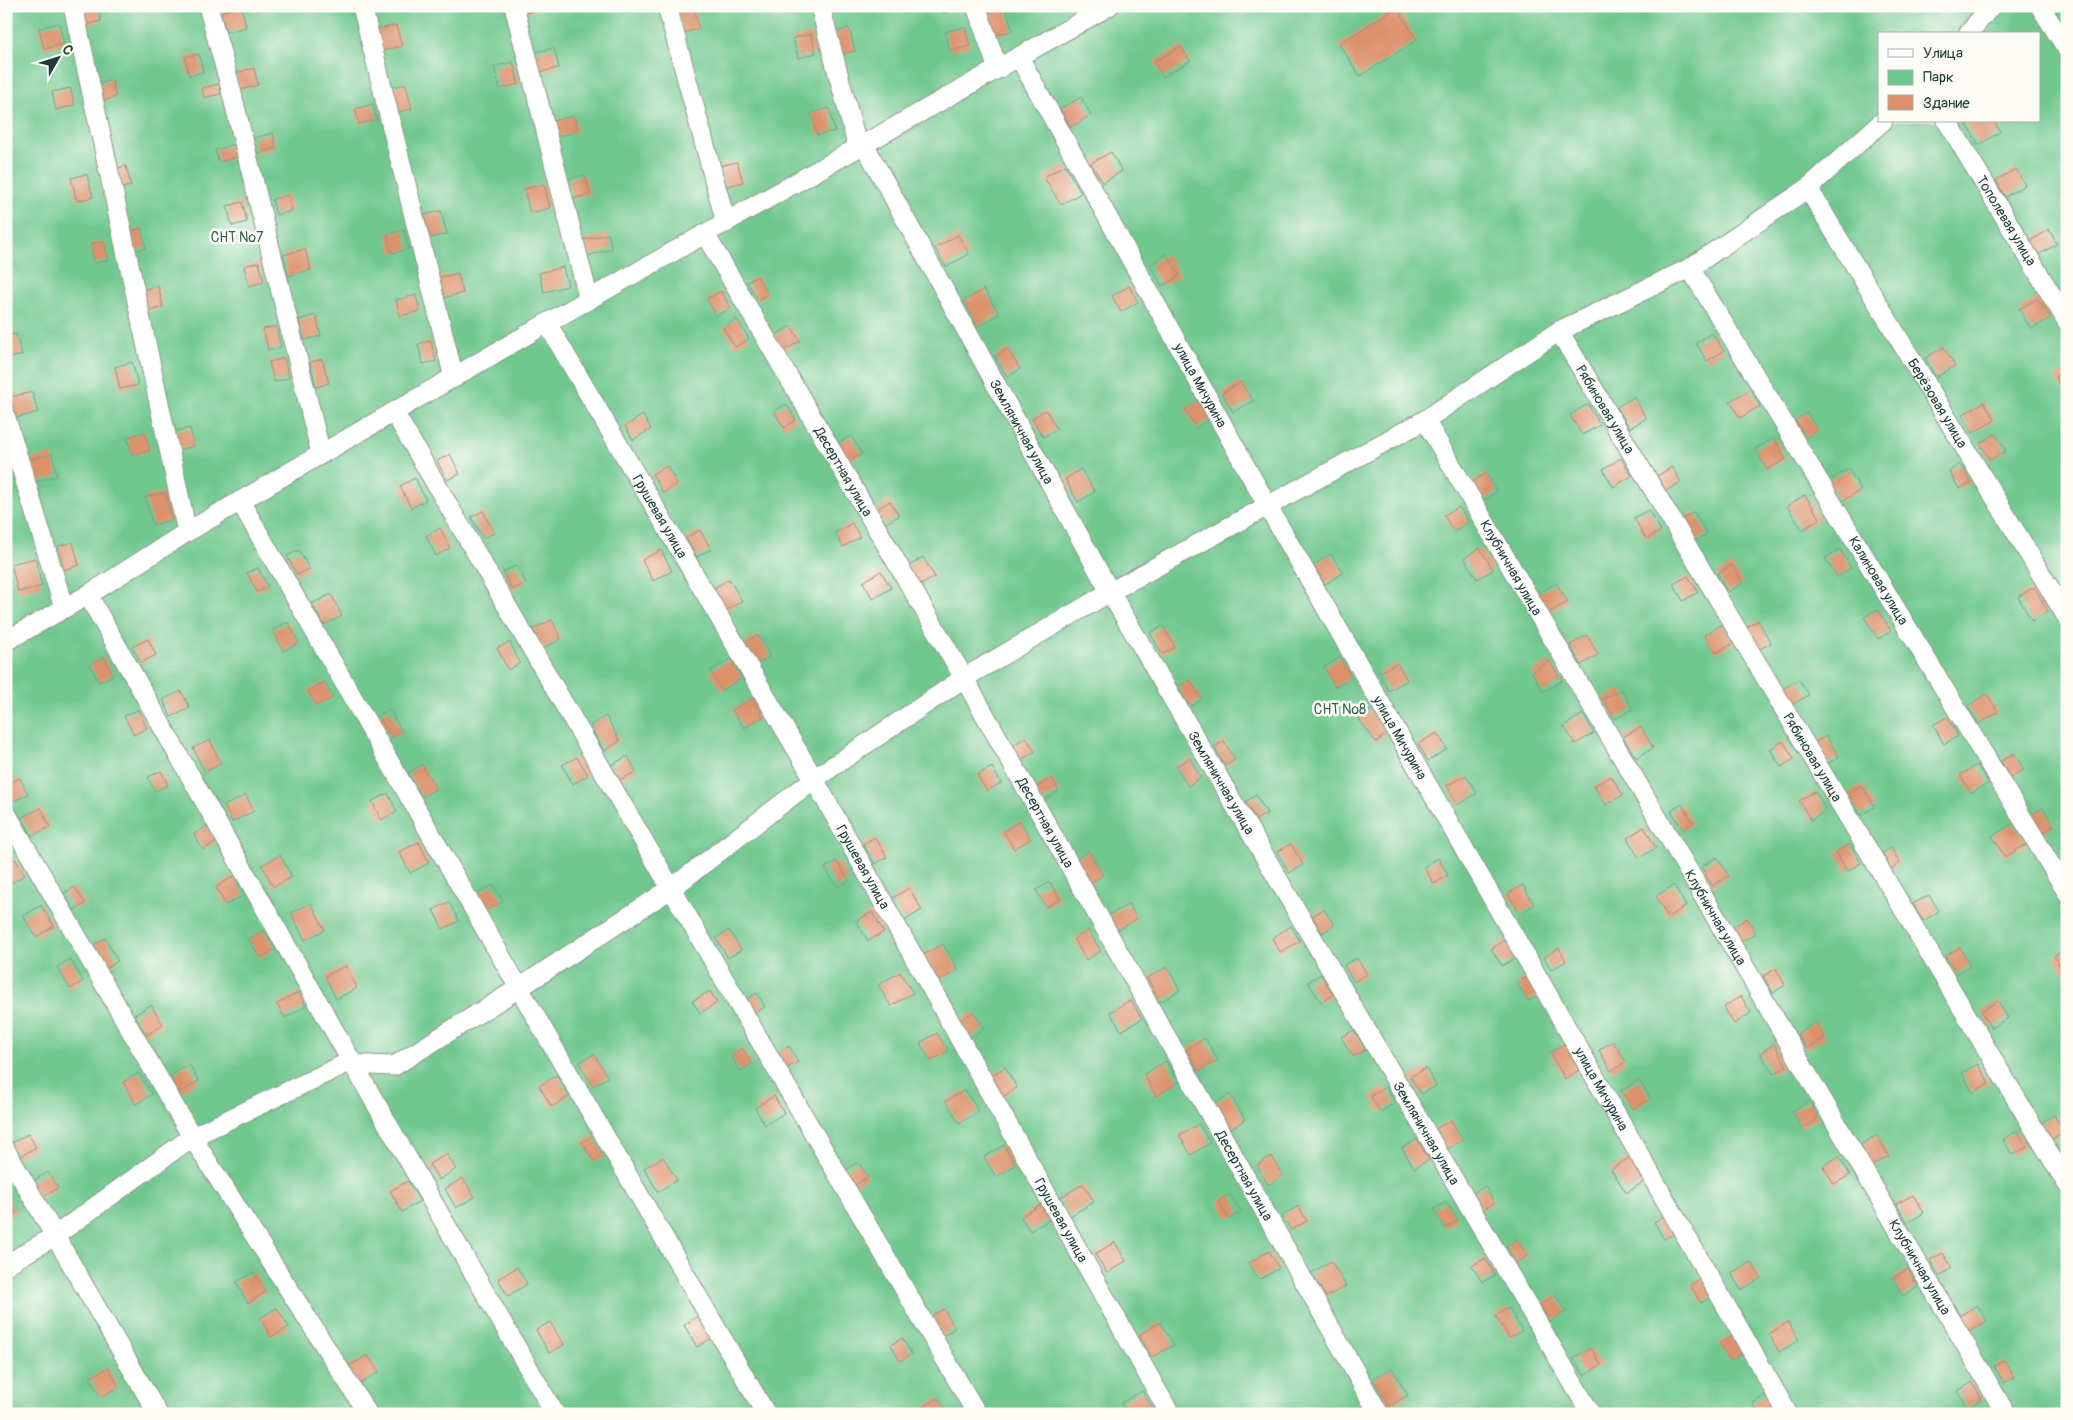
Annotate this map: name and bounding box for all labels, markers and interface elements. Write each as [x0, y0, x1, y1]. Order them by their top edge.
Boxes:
north arrow [32, 32, 82, 82]
legend [1878, 32, 2040, 122]
text: С [58, 41, 77, 59]
text: Улица [1923, 44, 1963, 63]
text: Парк [1923, 68, 1954, 87]
text: Здание [1923, 94, 1970, 113]
street label: Тополевая улица [1973, 173, 2040, 269]
park label: СНТ №7 [211, 229, 264, 246]
street label: улица Мичурина [1170, 339, 1230, 430]
street label: Берёзовая улица [1904, 355, 1971, 451]
street label: Рябиновая улица [1572, 362, 1638, 457]
street label: Земляничная улица [986, 376, 1057, 487]
street label: Десертная улица [810, 423, 876, 520]
street label: Грушевая улица [629, 472, 691, 561]
street label: Клубничная улица [1476, 517, 1545, 619]
street label: Калиновая улица [1845, 533, 1912, 628]
street label: улица Мичурина [1369, 692, 1430, 783]
park label: СНТ №8 [1314, 701, 1366, 718]
street label: Рябиновая улица [1779, 710, 1845, 805]
street label: Земляничная улица [1184, 728, 1258, 838]
street label: Десертная улица [1012, 774, 1077, 871]
street label: Грушевая улица [832, 822, 893, 912]
street label: Клубничная улица [1681, 867, 1750, 968]
street label: улица Мичурина [1570, 1043, 1632, 1134]
street label: Земляничная улица [1389, 1079, 1463, 1188]
street label: Десертная улица [1211, 1127, 1276, 1224]
street label: Грушевая улица [1030, 1175, 1091, 1265]
street label: Клубничная улица [1885, 1216, 1954, 1318]

